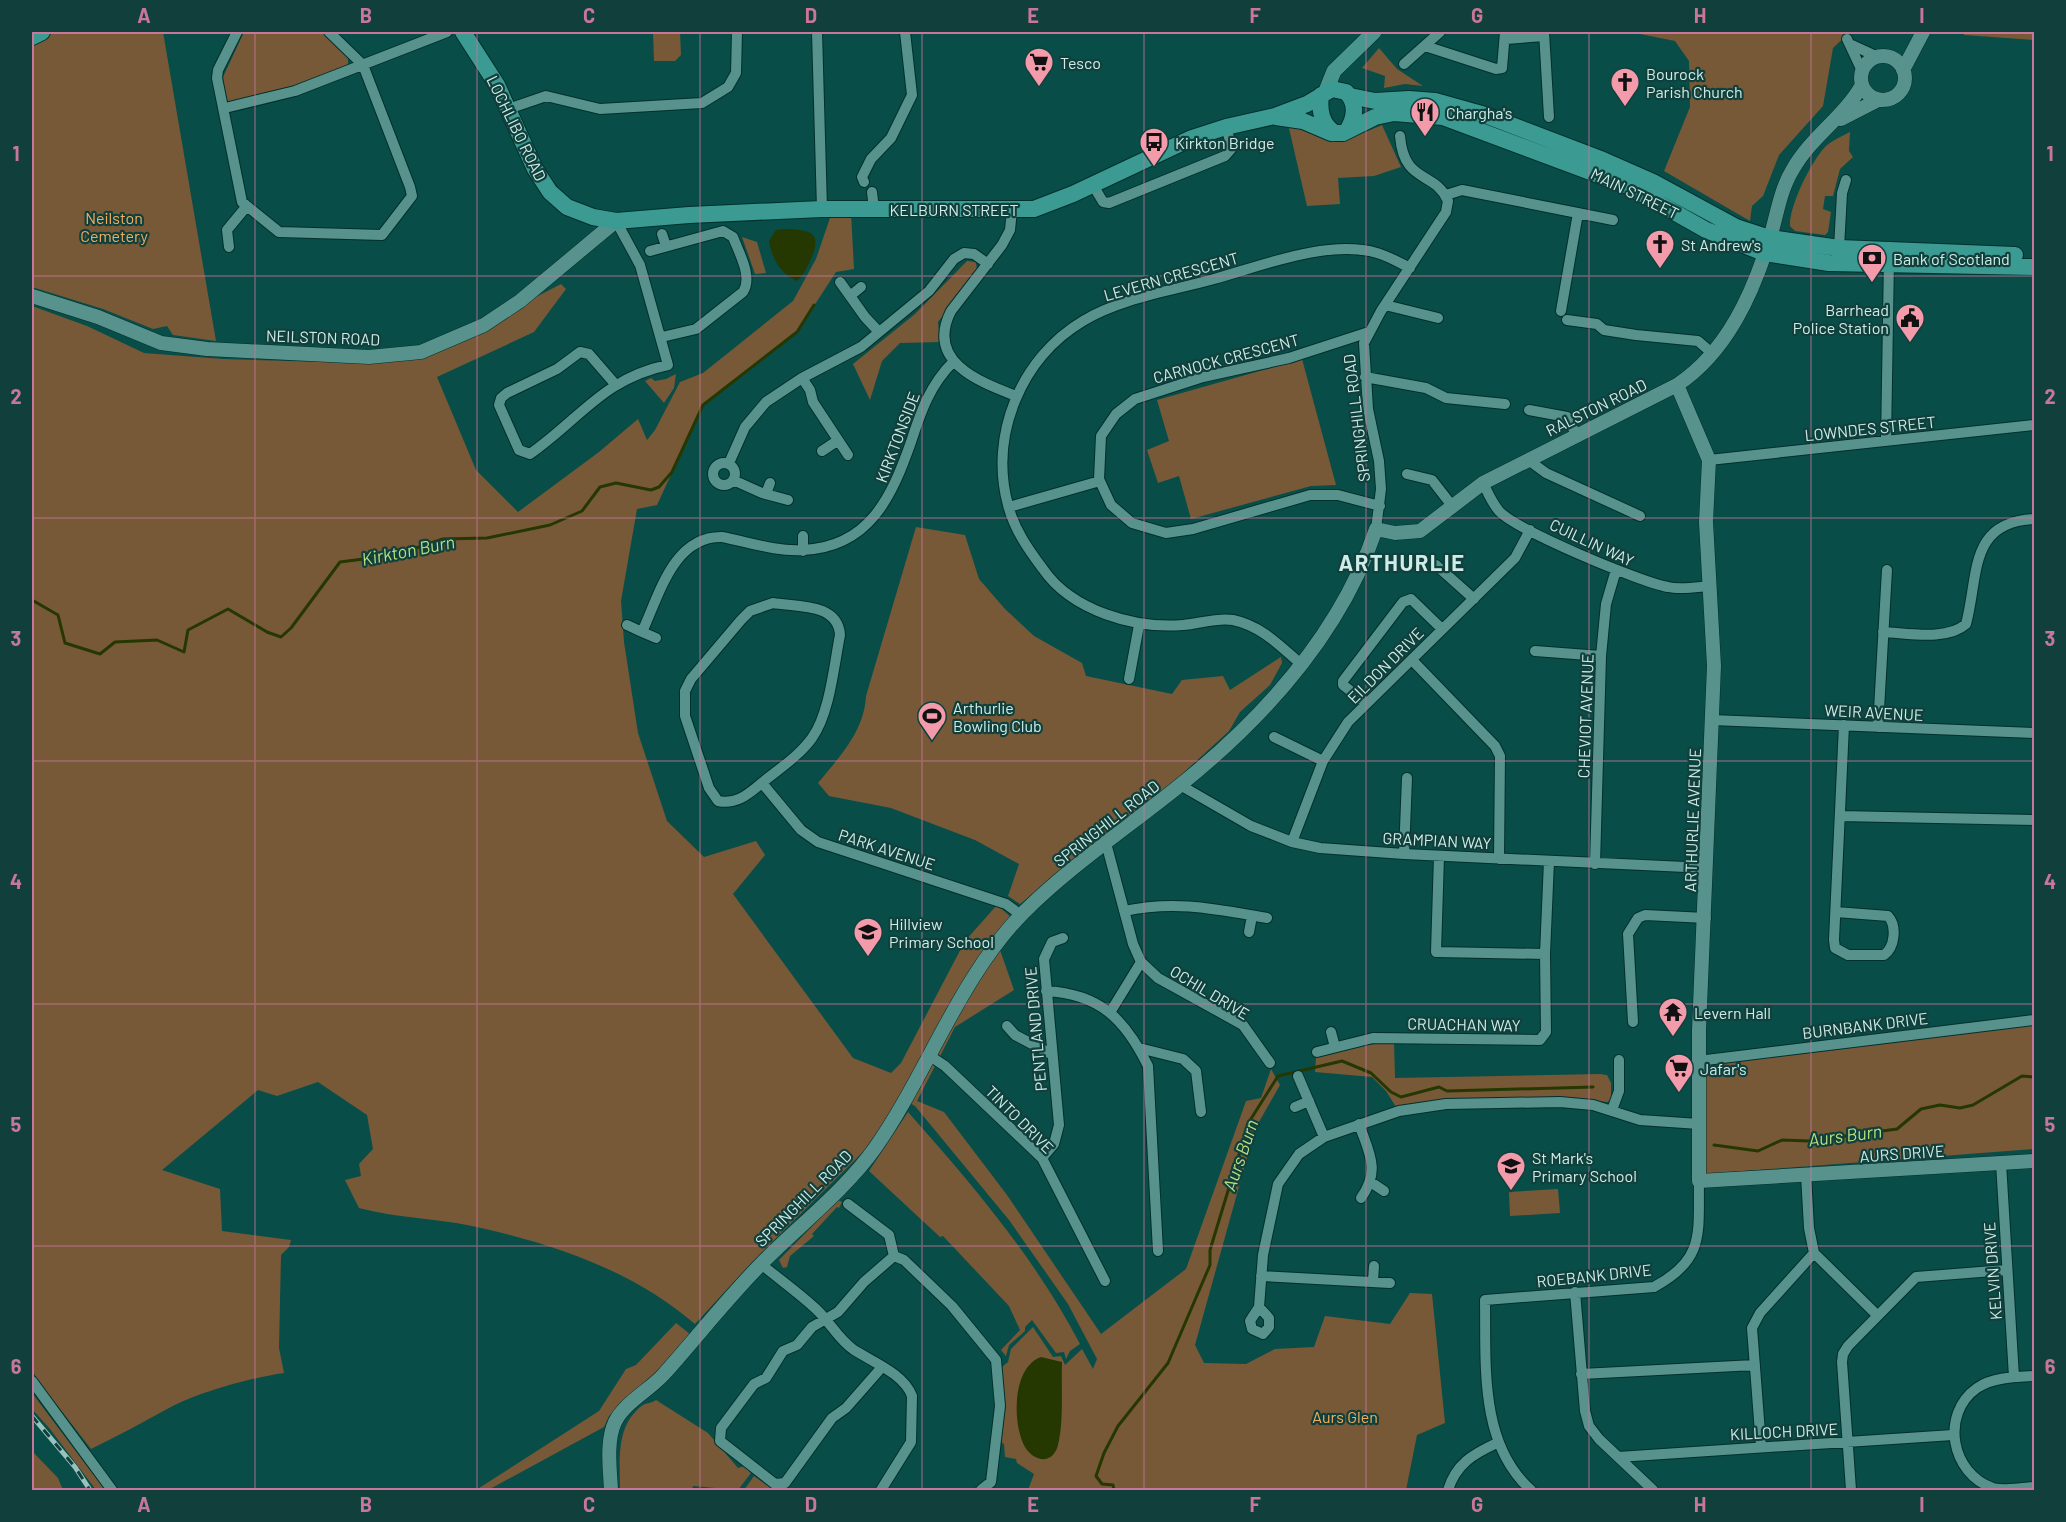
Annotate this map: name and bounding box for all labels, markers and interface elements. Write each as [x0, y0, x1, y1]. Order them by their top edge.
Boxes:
text: A [137, 3, 151, 27]
text: B [360, 3, 372, 27]
text: C [583, 3, 595, 27]
text: D [805, 3, 817, 27]
text: E [1027, 3, 1039, 27]
text: F [1249, 3, 1261, 27]
text: G [1471, 3, 1483, 27]
text: H [1694, 3, 1706, 27]
text: I [1919, 3, 1925, 27]
supermarket icon: Tesco [1023, 46, 1055, 88]
place label: Tesco [1060, 53, 1101, 72]
place label: Bourock Parish Church [1646, 64, 1743, 101]
church icon: Bourock Parish Church [1609, 66, 1641, 108]
street label: LOCHLIBO ROAD [483, 72, 551, 184]
restaurant icon: Chargha's [1409, 96, 1441, 138]
place label: Chargha's [1446, 103, 1512, 122]
bus stop icon: Kirkton Bridge [1138, 126, 1170, 168]
place label: Kirkton Bridge [1175, 133, 1275, 152]
text: 1 [12, 141, 20, 165]
text: 1 [2046, 141, 2054, 165]
street label: MAIN STREET [1588, 163, 1682, 223]
street label: KELBURN STREET [889, 200, 1019, 219]
park label: Neilston Cemetery [80, 208, 148, 245]
church icon: St Andrew's [1644, 228, 1676, 270]
place label: St Andrew's [1681, 235, 1761, 254]
bank icon: Bank of Scotland [1856, 242, 1888, 284]
street label: LEVERN CRESCENT [1101, 248, 1241, 304]
place label: Bank of Scotland [1893, 249, 2010, 268]
place label: Barrhead Police Station [1793, 300, 1889, 337]
public building icon: Barrhead Police Station [1894, 302, 1926, 344]
street label: NEILSTON ROAD [266, 326, 380, 348]
street label: CARNOCK CRESCENT [1151, 329, 1301, 387]
street label: SPRINGHILL ROAD [1339, 353, 1373, 483]
street label: RALSTON ROAD [1542, 374, 1650, 440]
text: 2 [10, 384, 22, 408]
text: 2 [2044, 384, 2056, 408]
street label: KIRKTONSIDE [871, 389, 923, 485]
street label: LOWNDES STREET [1803, 412, 1937, 444]
street label: CUILLIN WAY [1547, 514, 1637, 570]
water label: Kirkton Burn [359, 530, 457, 570]
district label: ARTHURLIE [1339, 549, 1466, 575]
street label: EILDON DRIVE [1343, 623, 1427, 707]
text: 3 [11, 626, 21, 650]
text: 3 [2045, 626, 2055, 650]
street label: CHEVIOT AVENUE [1573, 653, 1597, 779]
place label: Arthurlie Bowling Club [953, 698, 1042, 735]
sports icon: Arthurlie Bowling Club [916, 700, 948, 742]
street label: WEIR AVENUE [1824, 700, 1924, 724]
street label: ARTHURLIE AVENUE [1680, 748, 1704, 892]
street label: SPRINGHILL ROAD [1049, 776, 1163, 870]
street label: PARK AVENUE [836, 824, 938, 874]
street label: GRAMPIAN WAY [1382, 828, 1492, 852]
text: 4 [10, 869, 22, 893]
text: 4 [2044, 869, 2056, 893]
place label: Hillview Primary School [889, 914, 994, 951]
school or university icon: Hillview Primary School [852, 916, 884, 958]
street label: OCHIL DRIVE [1167, 961, 1253, 1023]
street label: PENTLAND DRIVE [1020, 966, 1050, 1092]
temple icon: Levern Hall [1657, 996, 1689, 1038]
place label: Levern Hall [1694, 1003, 1771, 1022]
street label: BURNBANK DRIVE [1801, 1008, 1929, 1042]
street label: CRUACHAN WAY [1407, 1014, 1521, 1034]
supermarket icon: Jafar's [1663, 1052, 1695, 1094]
place label: Jafar's [1700, 1059, 1747, 1078]
street label: TINTO DRIVE [982, 1081, 1058, 1157]
text: 5 [11, 1112, 22, 1136]
text: 5 [2045, 1112, 2056, 1136]
water label: Aurs Burn [1218, 1116, 1262, 1194]
water label: Aurs Burn [1807, 1120, 1883, 1150]
street label: AURS DRIVE [1859, 1141, 1945, 1165]
street label: SPRINGHILL ROAD [751, 1146, 855, 1250]
place label: St Mark's Primary School [1532, 1148, 1637, 1185]
school or university icon: St Mark's Primary School [1495, 1150, 1527, 1192]
street label: KELVIN DRIVE [1979, 1221, 2005, 1321]
street label: ROEBANK DRIVE [1536, 1260, 1652, 1290]
text: 6 [11, 1354, 22, 1378]
text: 6 [2045, 1354, 2056, 1378]
park label: Aurs Glen [1312, 1407, 1378, 1426]
street label: KILLOCH DRIVE [1730, 1419, 1838, 1443]
text: A [137, 1492, 151, 1516]
text: B [360, 1492, 372, 1516]
text: C [583, 1492, 595, 1516]
text: D [805, 1492, 817, 1516]
text: E [1027, 1492, 1039, 1516]
text: F [1249, 1492, 1261, 1516]
text: G [1471, 1492, 1483, 1516]
text: H [1694, 1492, 1706, 1516]
text: I [1919, 1492, 1925, 1516]

